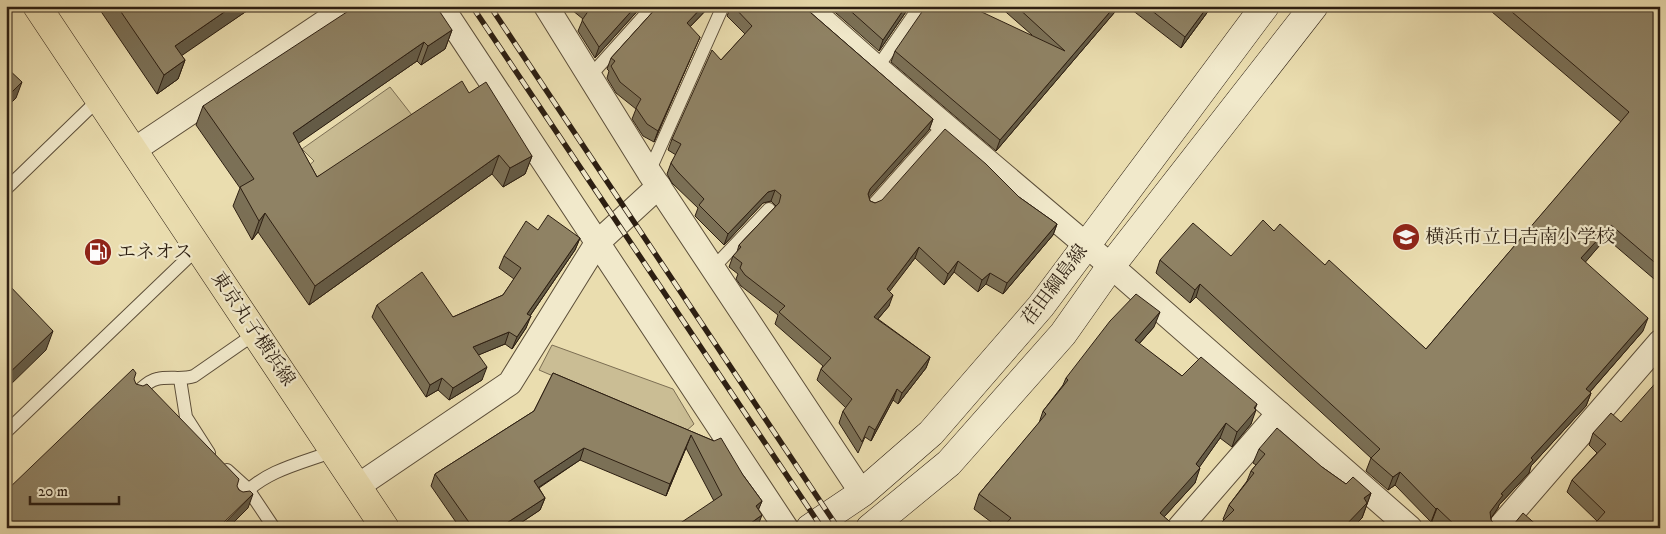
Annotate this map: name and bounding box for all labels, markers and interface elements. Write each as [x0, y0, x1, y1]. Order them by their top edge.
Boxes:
school or university icon: 横浜市立日吉南小学校 [1391, 222, 1421, 252]
place label: 横浜市立日吉南小学校 [1425, 226, 1615, 249]
fuel station icon: エネオス [83, 237, 113, 267]
street label: 荏田綱島線 [1017, 240, 1093, 330]
place label: エネオス [117, 241, 193, 264]
street label: 東京丸子横浜線 [206, 267, 300, 391]
scale bar [30, 474, 119, 506]
text: 20 m [38, 482, 68, 501]

